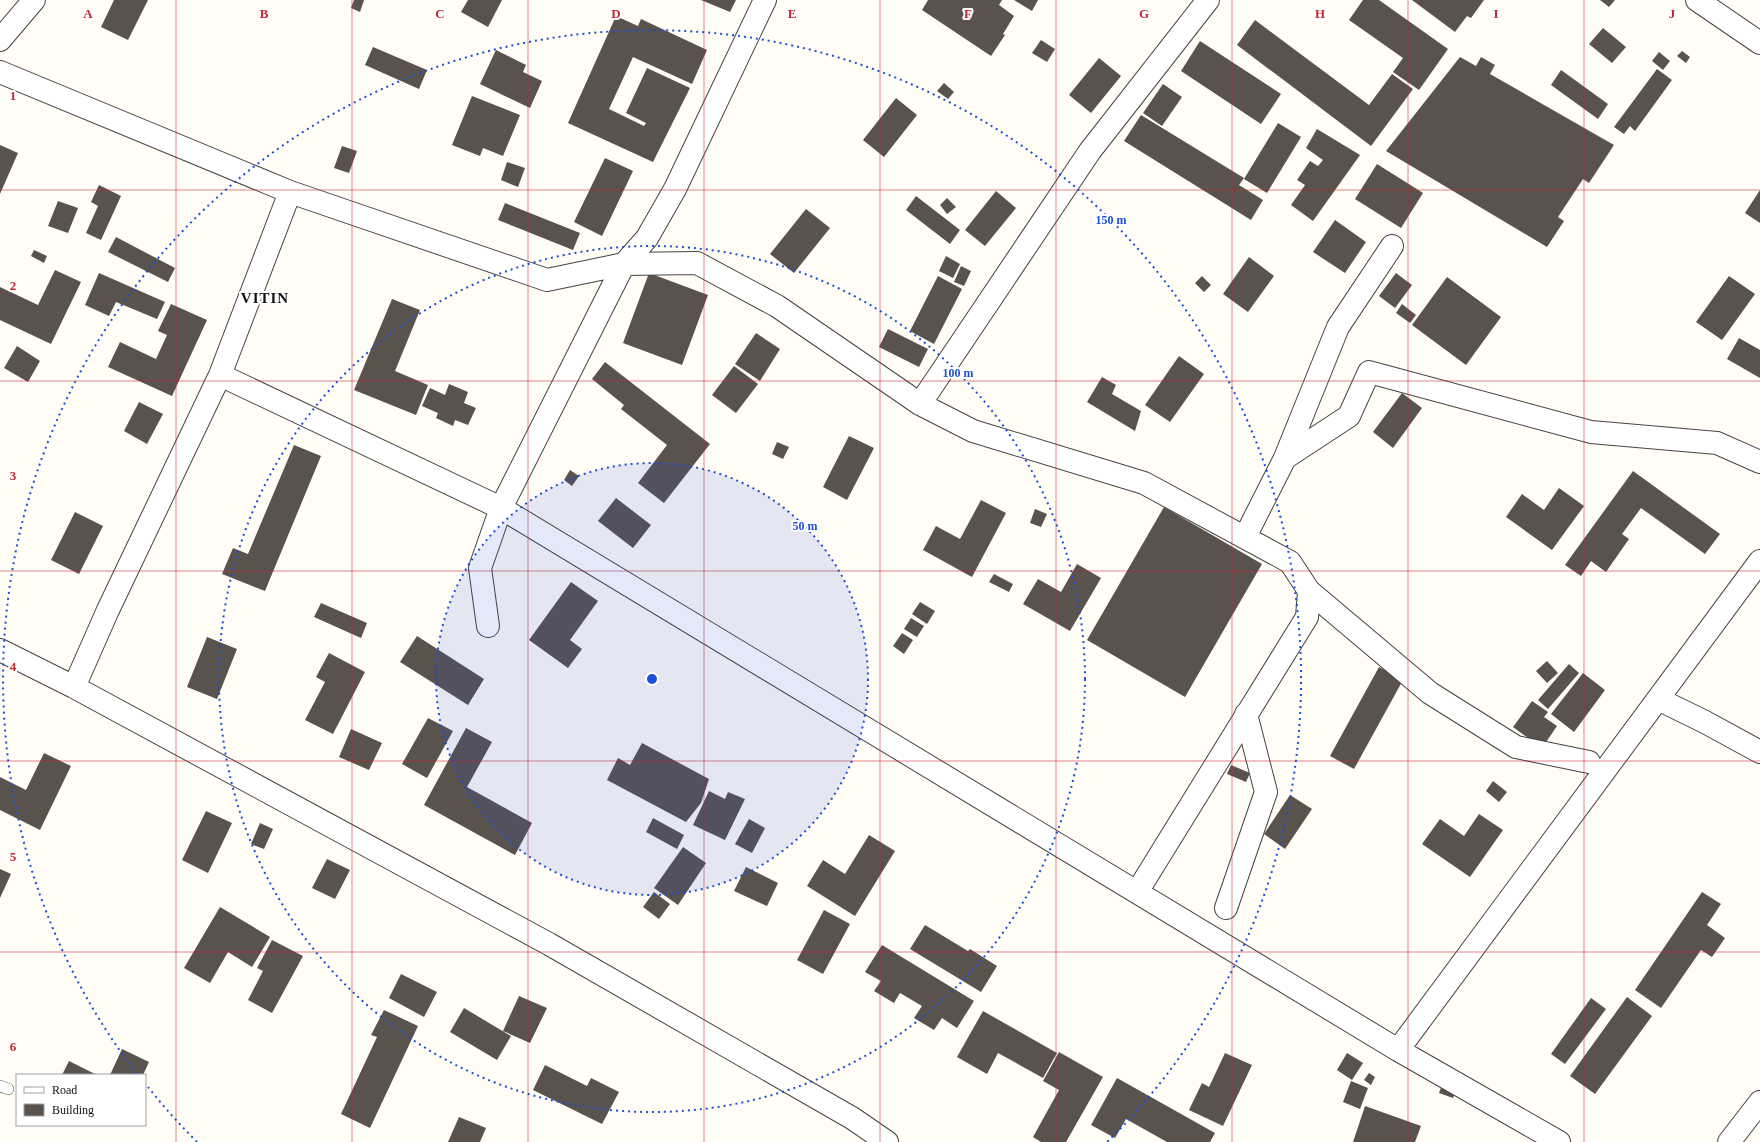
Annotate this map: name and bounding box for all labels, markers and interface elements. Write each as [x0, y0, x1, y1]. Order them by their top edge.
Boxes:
text: A [83, 6, 93, 21]
text: B [260, 6, 269, 21]
text: C [435, 6, 445, 21]
text: D [611, 6, 621, 21]
text: E [788, 6, 796, 21]
text: F [964, 6, 972, 21]
text: G [1139, 6, 1149, 21]
text: H [1315, 6, 1325, 21]
text: I [1493, 6, 1499, 21]
text: J [1669, 6, 1676, 21]
text: 1 [10, 88, 16, 103]
text: 150 m [1096, 213, 1127, 227]
text: 2 [10, 278, 16, 293]
district label: VITIN [241, 290, 289, 306]
text: 100 m [943, 366, 974, 380]
text: 3 [10, 468, 17, 483]
text: 50 m [793, 519, 818, 533]
text: 4 [10, 659, 17, 674]
centre of rings [645, 672, 659, 686]
text: 5 [10, 849, 17, 864]
text: 6 [10, 1039, 17, 1054]
legend [16, 1074, 146, 1126]
text: Road [52, 1083, 77, 1097]
text: Building [52, 1103, 94, 1117]

